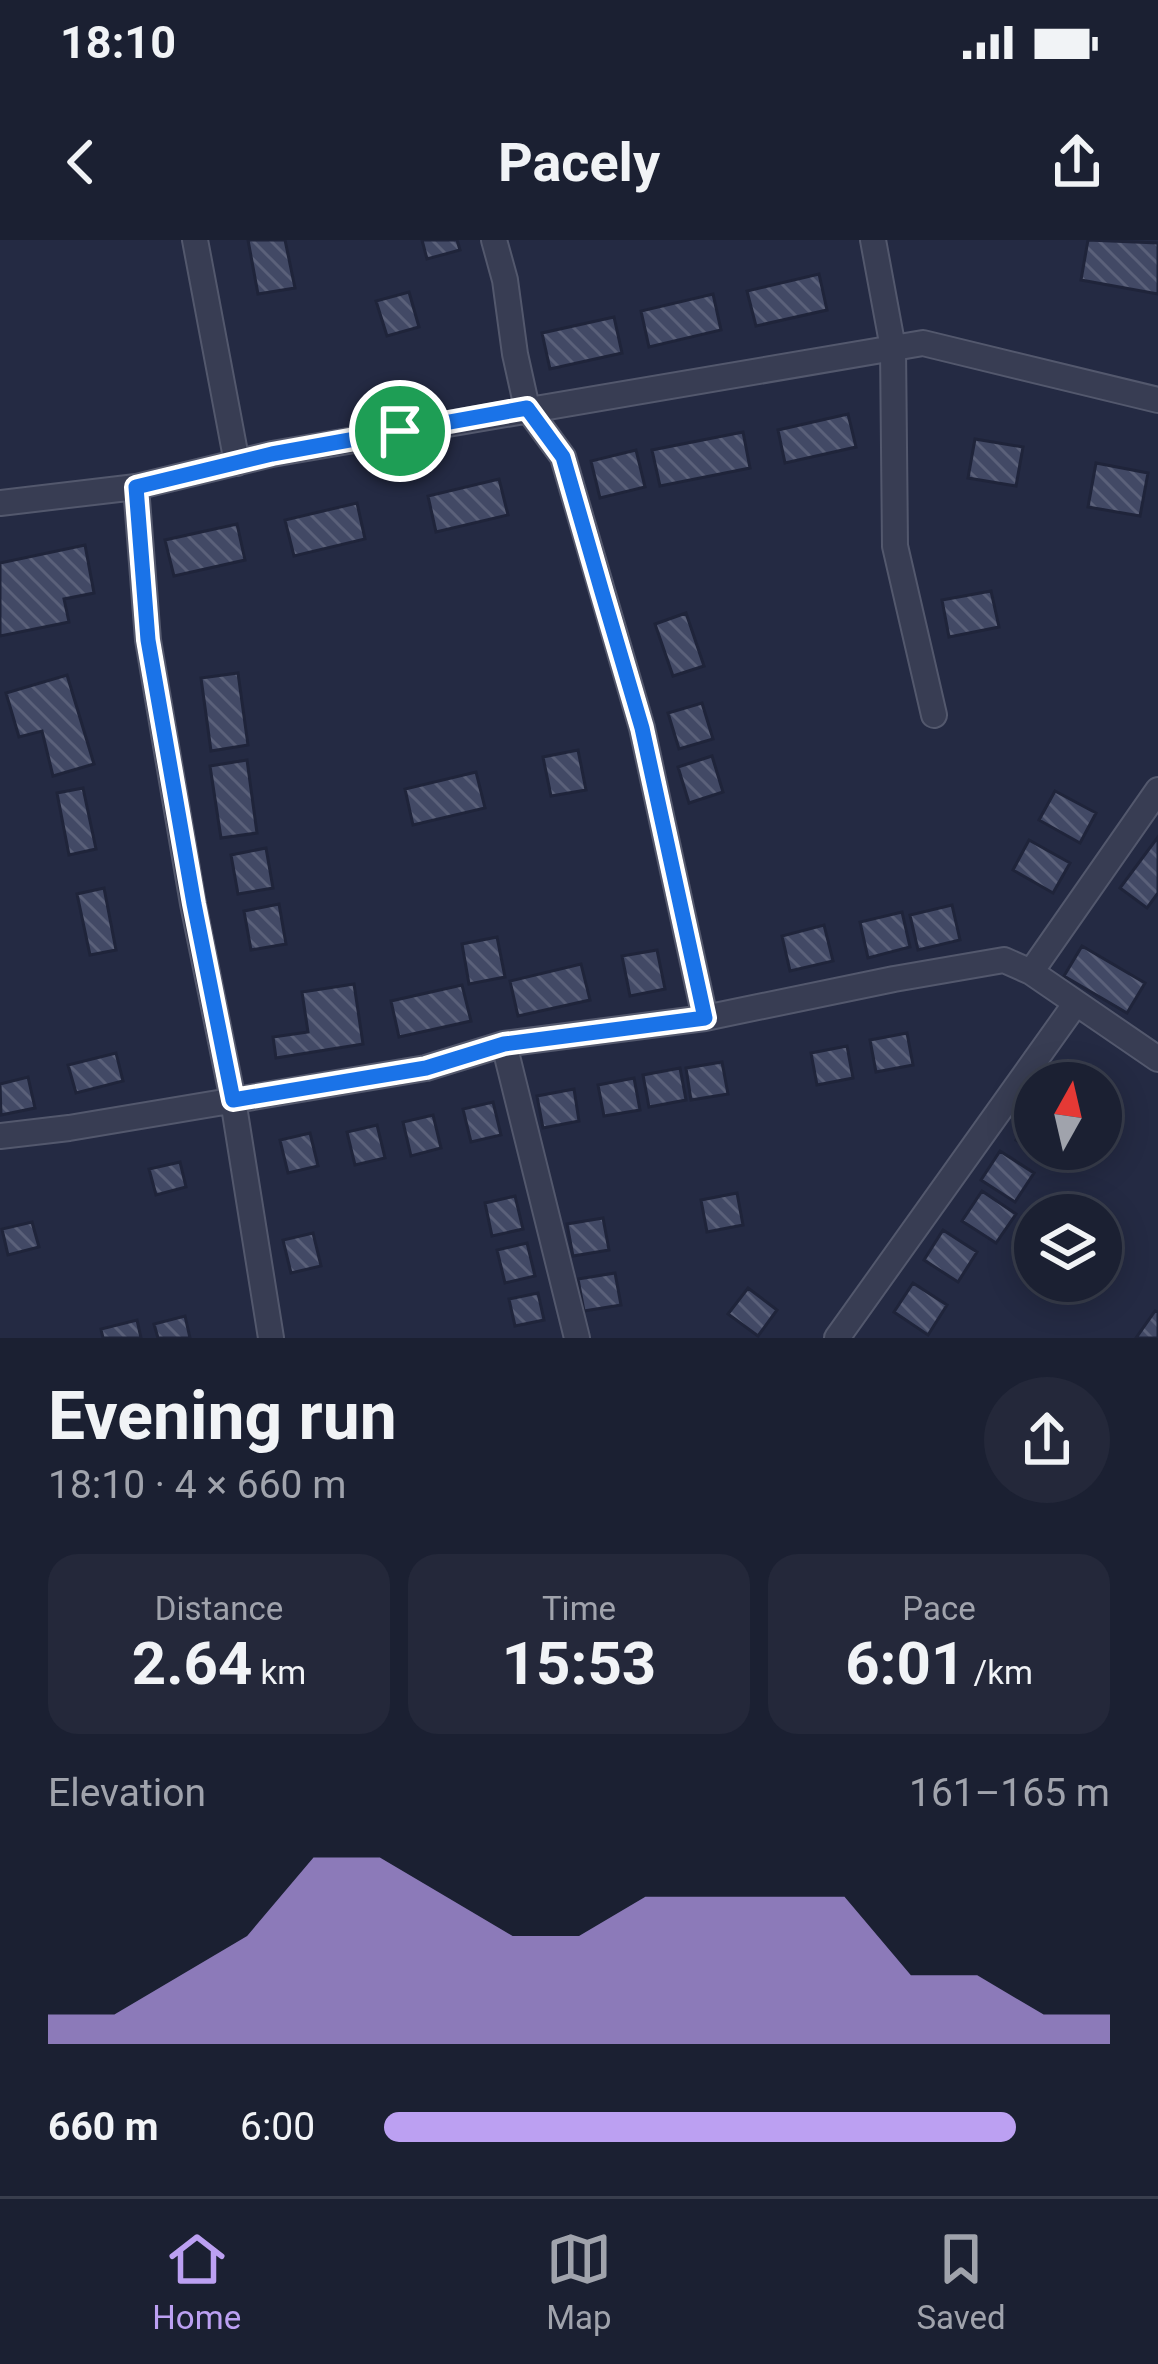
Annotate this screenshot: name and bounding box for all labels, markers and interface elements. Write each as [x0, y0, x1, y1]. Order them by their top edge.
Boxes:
text: 18:10 [60, 16, 176, 69]
icon: back [48, 129, 114, 195]
icon: share [1044, 129, 1110, 195]
text: Pacely [498, 131, 660, 194]
pin [349, 380, 451, 482]
icon: arrive [367, 398, 433, 464]
north arrow [1014, 1062, 1122, 1170]
map controls [1014, 1062, 1122, 1302]
button: layers [1014, 1194, 1122, 1302]
button: share [984, 1377, 1110, 1503]
text: Evening run [48, 1378, 397, 1455]
text: 18:10 · 4 × 660 m [48, 1462, 346, 1508]
text: Distance [155, 1589, 283, 1628]
text: Time [542, 1589, 616, 1628]
text: Pace [902, 1589, 976, 1628]
text: 2.64 [132, 1628, 252, 1699]
text: 15:53 [502, 1628, 656, 1699]
text: 6:01 [845, 1628, 965, 1699]
text: km [252, 1653, 306, 1692]
text: /km [965, 1653, 1033, 1692]
text: Elevation [48, 1770, 206, 1816]
text: 161–165 m [909, 1770, 1110, 1816]
text: 660 m [48, 2104, 159, 2150]
text: 6:00 [240, 2104, 315, 2150]
tab: Home [152, 2226, 241, 2337]
tab: Map [546, 2226, 612, 2337]
tab: Saved [916, 2226, 1006, 2337]

